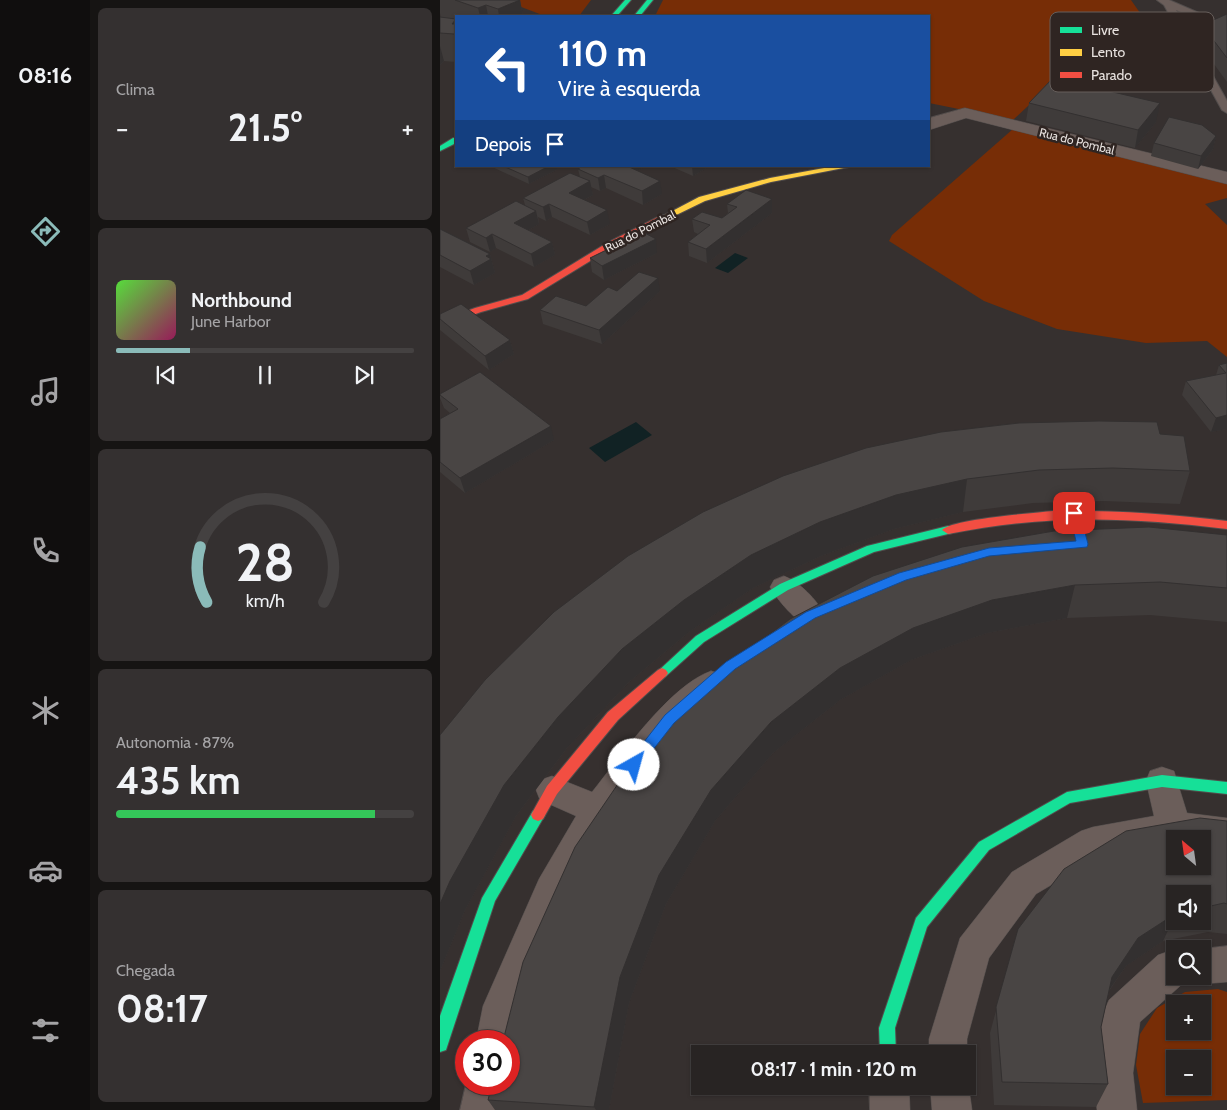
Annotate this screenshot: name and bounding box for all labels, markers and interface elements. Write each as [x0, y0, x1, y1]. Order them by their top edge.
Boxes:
legend [1050, 12, 1214, 92]
text: Livre [1091, 21, 1119, 39]
text: 110 m [558, 32, 647, 75]
icon: left [475, 35, 540, 100]
text: Lento [1091, 43, 1125, 61]
text: 08:16 [18, 62, 72, 89]
text: Parado [1091, 66, 1132, 84]
text: Vire à esquerda [558, 75, 700, 102]
text: Clima [116, 80, 155, 99]
text: 21.5° [228, 104, 302, 151]
text: − [116, 111, 128, 145]
text: + [402, 111, 414, 145]
street label: Rua do Pombal [1038, 124, 1116, 158]
icon: arrive [541, 130, 569, 158]
text: Depois [475, 133, 531, 156]
street label: Rua do Pombal [602, 207, 678, 255]
icon: directions [28, 214, 63, 249]
text: Northbound [191, 289, 292, 312]
text: June Harbor [191, 312, 271, 331]
icon: previous [152, 361, 180, 389]
icon: pause [251, 361, 279, 389]
icon: next [350, 361, 378, 389]
icon: music [28, 374, 63, 409]
pin [1053, 492, 1095, 534]
icon: arrive [1060, 499, 1088, 527]
text: 28 [236, 531, 294, 594]
icon: phone [28, 533, 63, 568]
text: km/h [245, 590, 285, 611]
icon: climate [28, 693, 63, 728]
text: Autonomia · 87% [116, 733, 234, 752]
position arrow [607, 738, 659, 790]
text: 435 km [116, 757, 241, 804]
north arrow [1166, 830, 1211, 875]
map controls [1166, 830, 1211, 1095]
icon: car [28, 853, 63, 888]
button: sound [1166, 885, 1211, 930]
button: search [1166, 940, 1211, 985]
text: Chegada [116, 961, 175, 980]
text: 08:17 [116, 985, 208, 1032]
button: + [1166, 995, 1211, 1040]
icon: filters [28, 1013, 63, 1048]
speed limit sign: 30 [455, 1030, 520, 1095]
button: − [1166, 1050, 1211, 1095]
text: 08:17 · 1 min · 120 m [751, 1058, 916, 1081]

